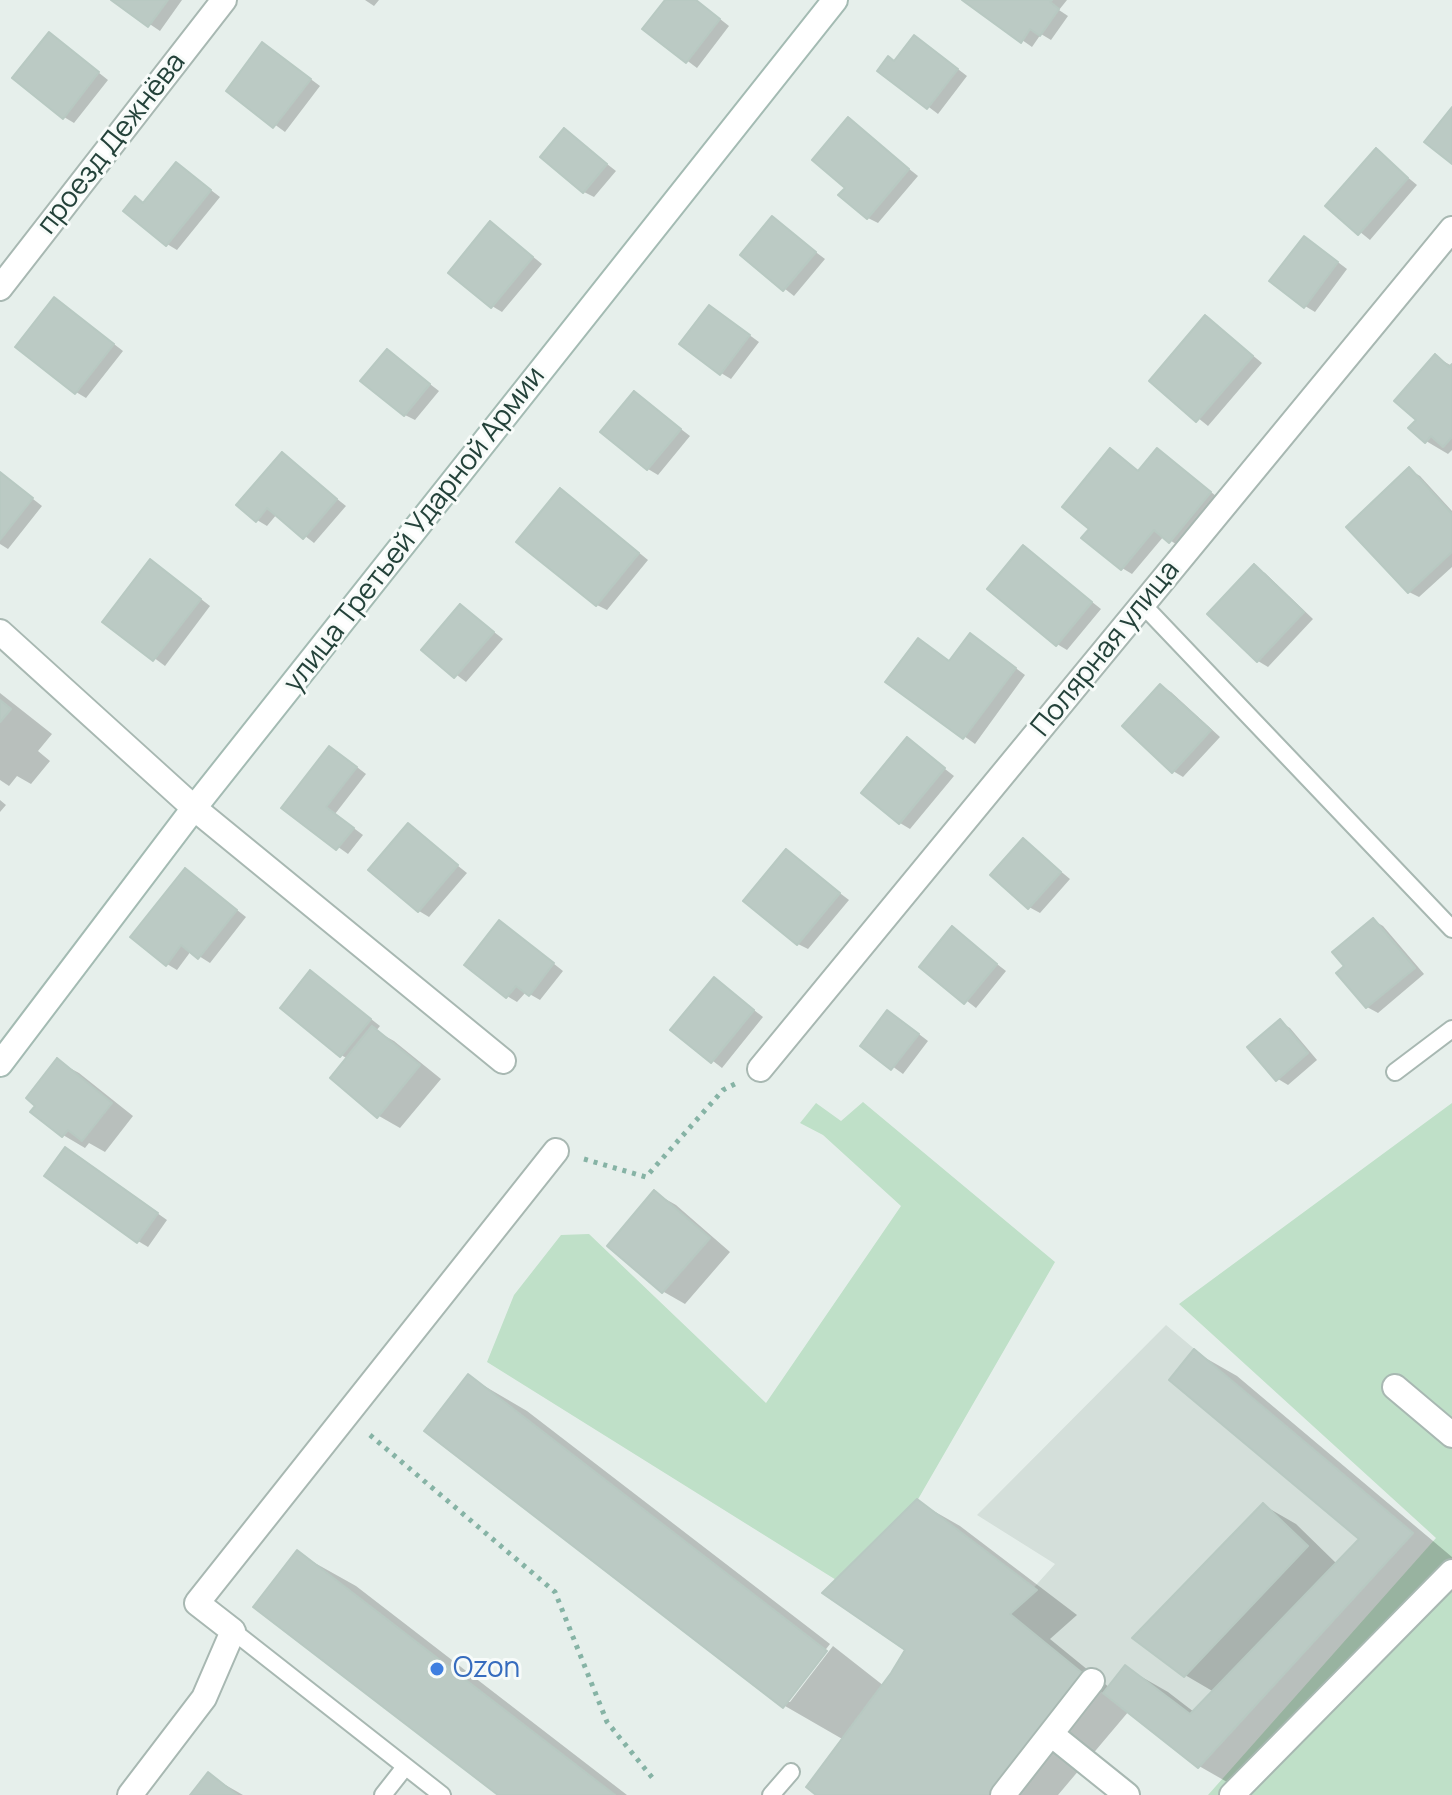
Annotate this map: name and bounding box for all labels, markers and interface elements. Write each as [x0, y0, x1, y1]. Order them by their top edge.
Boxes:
street label: проезд Дежнёва [31, 47, 193, 241]
street label: улица Третьей Ударной Армии [277, 360, 553, 700]
street label: Полярная улица [1025, 554, 1187, 744]
place label: Ozon [453, 1652, 520, 1686]
marker: Ozon [428, 1660, 446, 1678]

